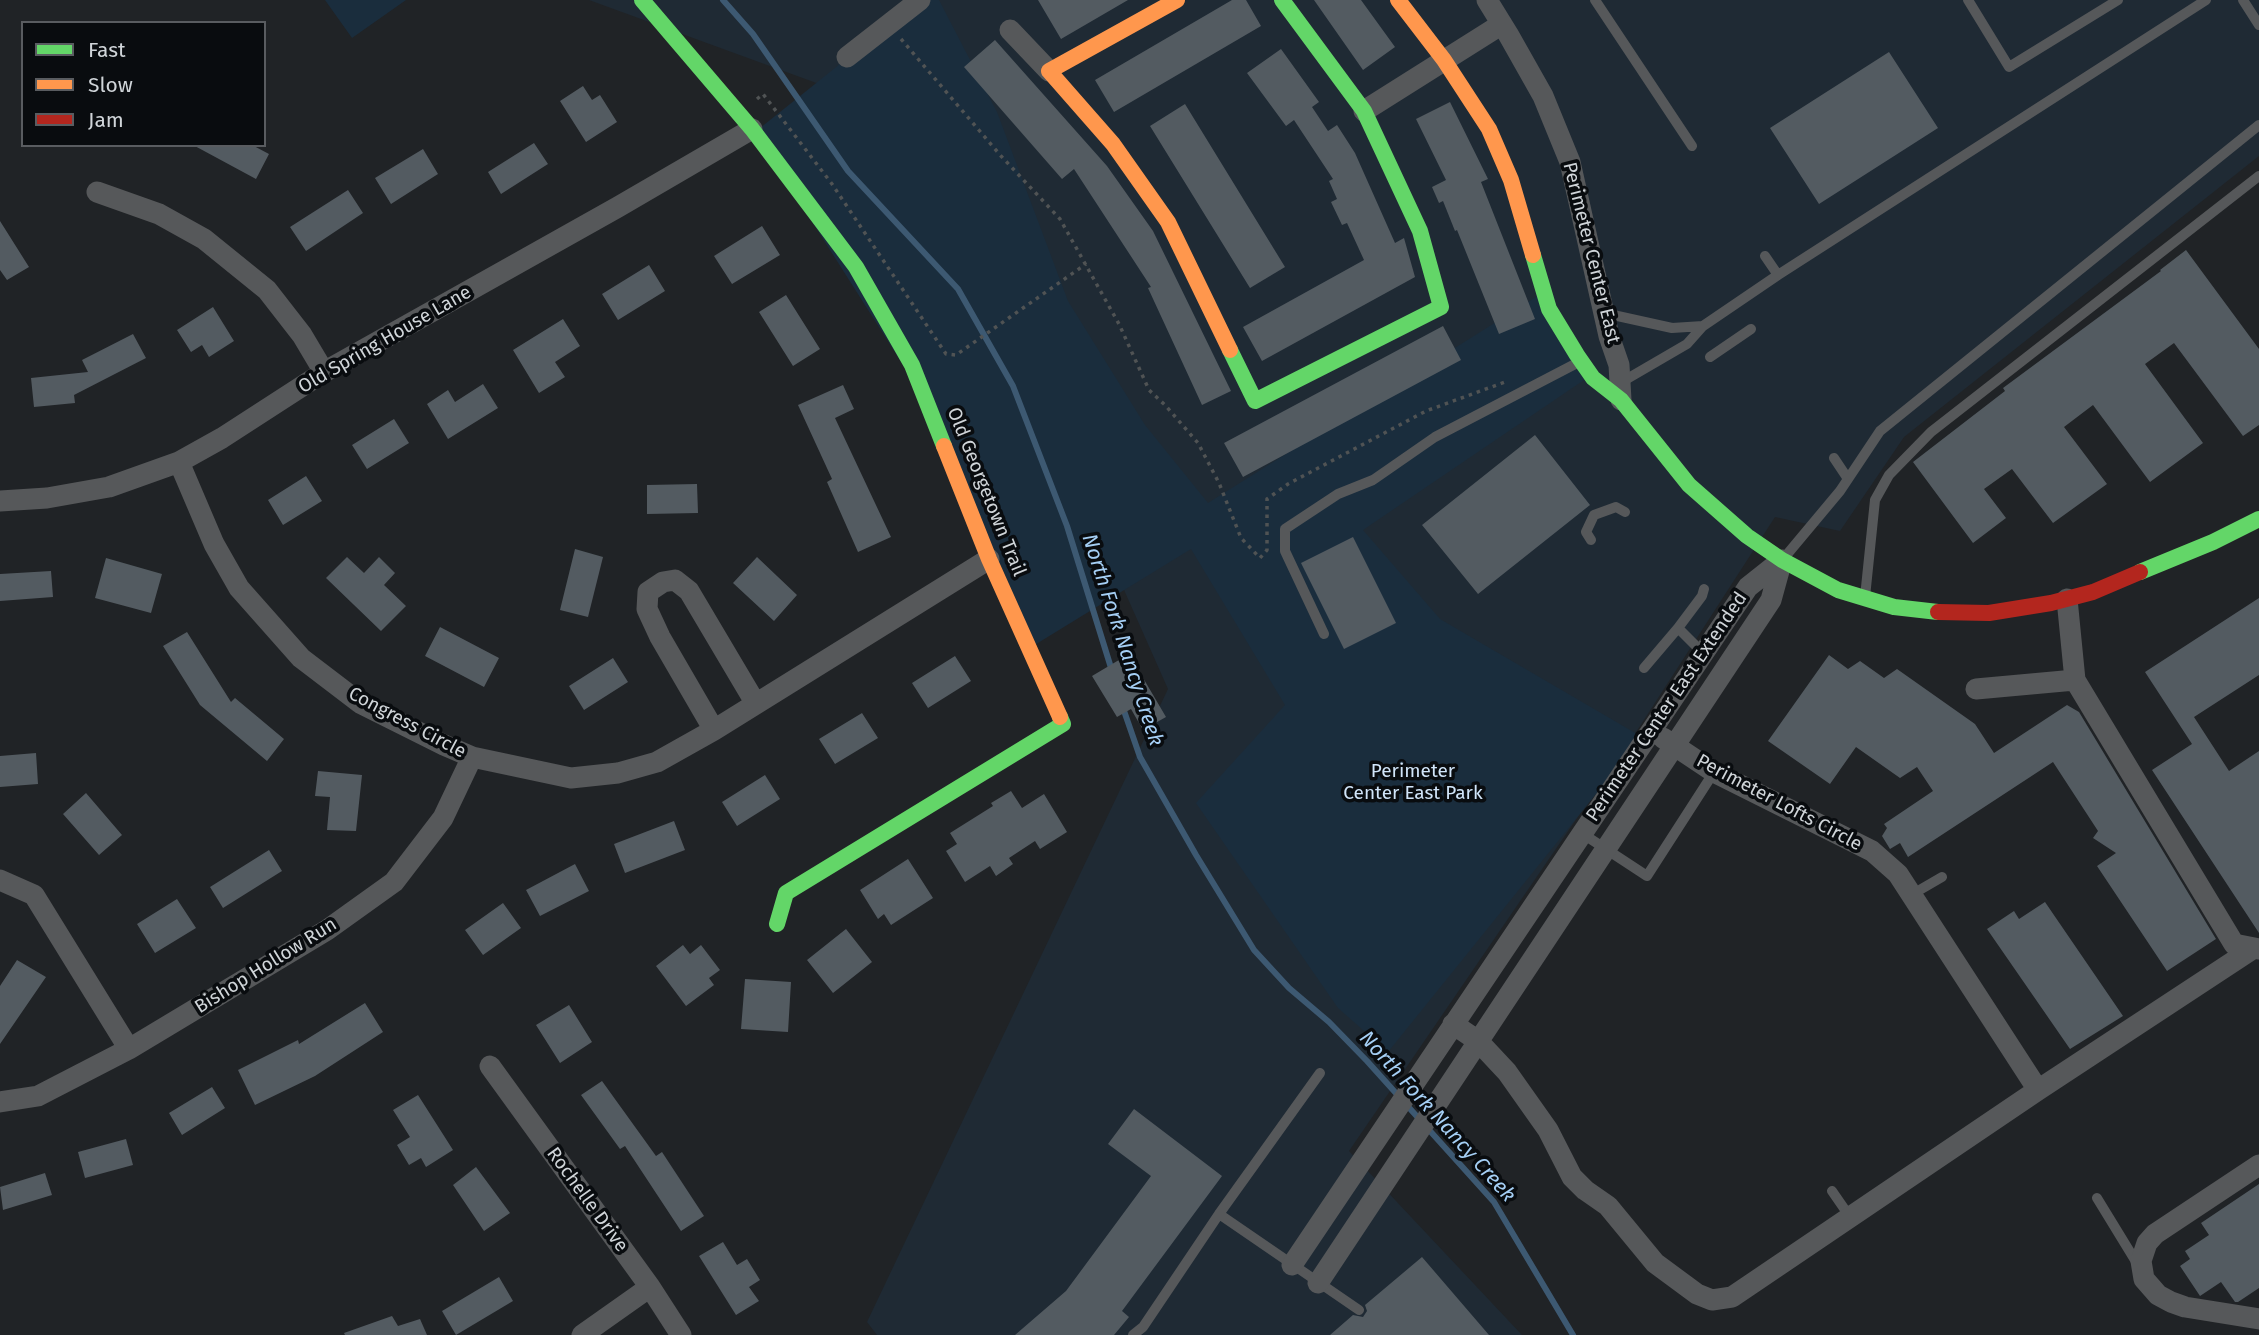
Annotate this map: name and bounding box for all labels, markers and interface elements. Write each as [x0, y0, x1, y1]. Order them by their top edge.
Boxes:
legend [21, 21, 266, 147]
text: Fast [88, 37, 126, 63]
text: Slow [88, 72, 133, 98]
text: Jam [88, 107, 124, 133]
street label: Perimeter Center East [1557, 160, 1625, 346]
street label: Old Spring House Lane [295, 281, 475, 399]
street label: Old Georgetown Trail [942, 404, 1030, 580]
water label: North Fork Nancy Creek [1076, 531, 1168, 749]
street label: Perimeter Center East Extended [1582, 588, 1752, 826]
street label: Congress Circle [344, 682, 470, 764]
street label: Perimeter Lofts Circle [1692, 750, 1866, 856]
park label: Perimeter Center East Park [1343, 761, 1483, 805]
street label: Bishop Hollow Run [191, 913, 341, 1019]
water label: North Fork Nancy Creek [1353, 1026, 1521, 1208]
street label: Rochelle Drive [541, 1143, 633, 1257]

